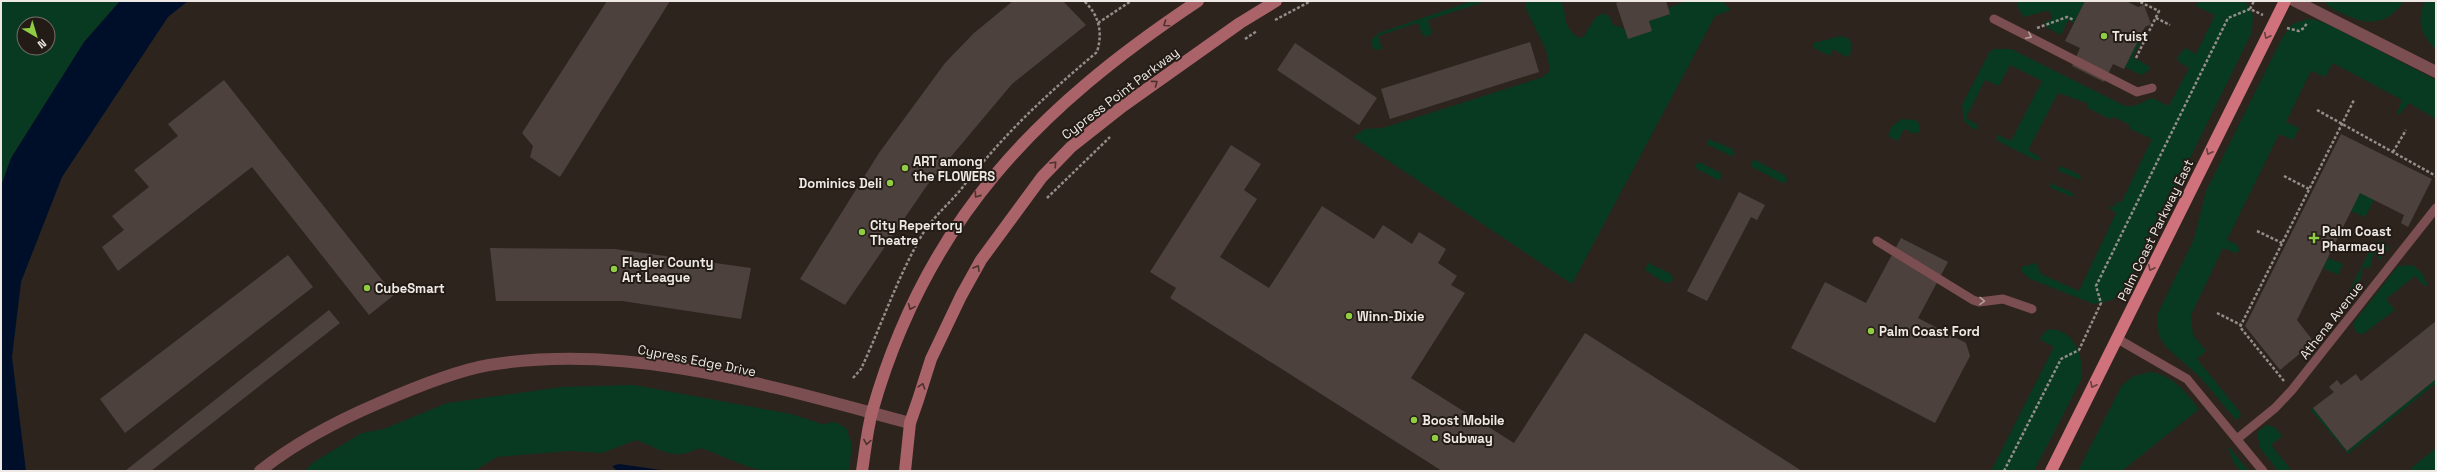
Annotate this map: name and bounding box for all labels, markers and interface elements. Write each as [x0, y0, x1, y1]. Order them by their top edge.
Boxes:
north arrow [16, 16, 56, 56]
one-way arrow [1163, 19, 1170, 26]
place label: Truist [2112, 28, 2148, 45]
marker: Truist [2099, 31, 2109, 41]
one-way arrow [2264, 31, 2271, 39]
one-way arrow [2025, 32, 2032, 39]
text: N [35, 36, 49, 52]
street label: Cypress Point Parkway [1058, 44, 1182, 143]
one-way arrow [1151, 80, 1158, 88]
one-way arrow [2206, 148, 2214, 155]
place label: ART among the FLOWERS [913, 153, 995, 185]
street label: Palm Coast Parkway East [2114, 156, 2197, 304]
one-way arrow [1049, 161, 1057, 169]
marker: ART among the FLOWERS [900, 163, 910, 173]
place label: Dominics Deli [799, 175, 882, 192]
marker: Dominics Deli [885, 178, 895, 188]
one-way arrow [975, 191, 982, 198]
place label: City Repertory Theatre [870, 217, 963, 249]
place label: Palm Coast Pharmacy [2322, 223, 2392, 255]
marker: City Repertory Theatre [857, 227, 867, 237]
marker: Palm Coast Pharmacy [2309, 233, 2319, 243]
place label: Flagler County Art League [622, 254, 714, 286]
marker: Flagler County Art League [609, 264, 619, 274]
one-way arrow [2148, 264, 2156, 272]
one-way arrow [972, 265, 979, 272]
street label: Athena Avenue [2296, 278, 2367, 363]
place label: CubeSmart [375, 280, 445, 297]
marker: CubeSmart [362, 283, 372, 293]
one-way arrow [1979, 296, 1985, 305]
one-way arrow [908, 302, 916, 310]
place label: Winn-Dixie [1357, 308, 1425, 325]
marker: Winn-Dixie [1344, 311, 1354, 321]
place label: Palm Coast Ford [1879, 323, 1980, 340]
marker: Palm Coast Ford [1866, 326, 1876, 336]
street label: Cypress Edge Drive [636, 341, 758, 380]
one-way arrow [2090, 381, 2098, 388]
one-way arrow [917, 383, 926, 390]
place label: Boost Mobile [1422, 412, 1505, 429]
marker: Boost Mobile [1409, 415, 1419, 425]
place label: Subway [1443, 430, 1493, 447]
marker: Subway [1430, 433, 1440, 443]
one-way arrow [863, 439, 872, 445]

